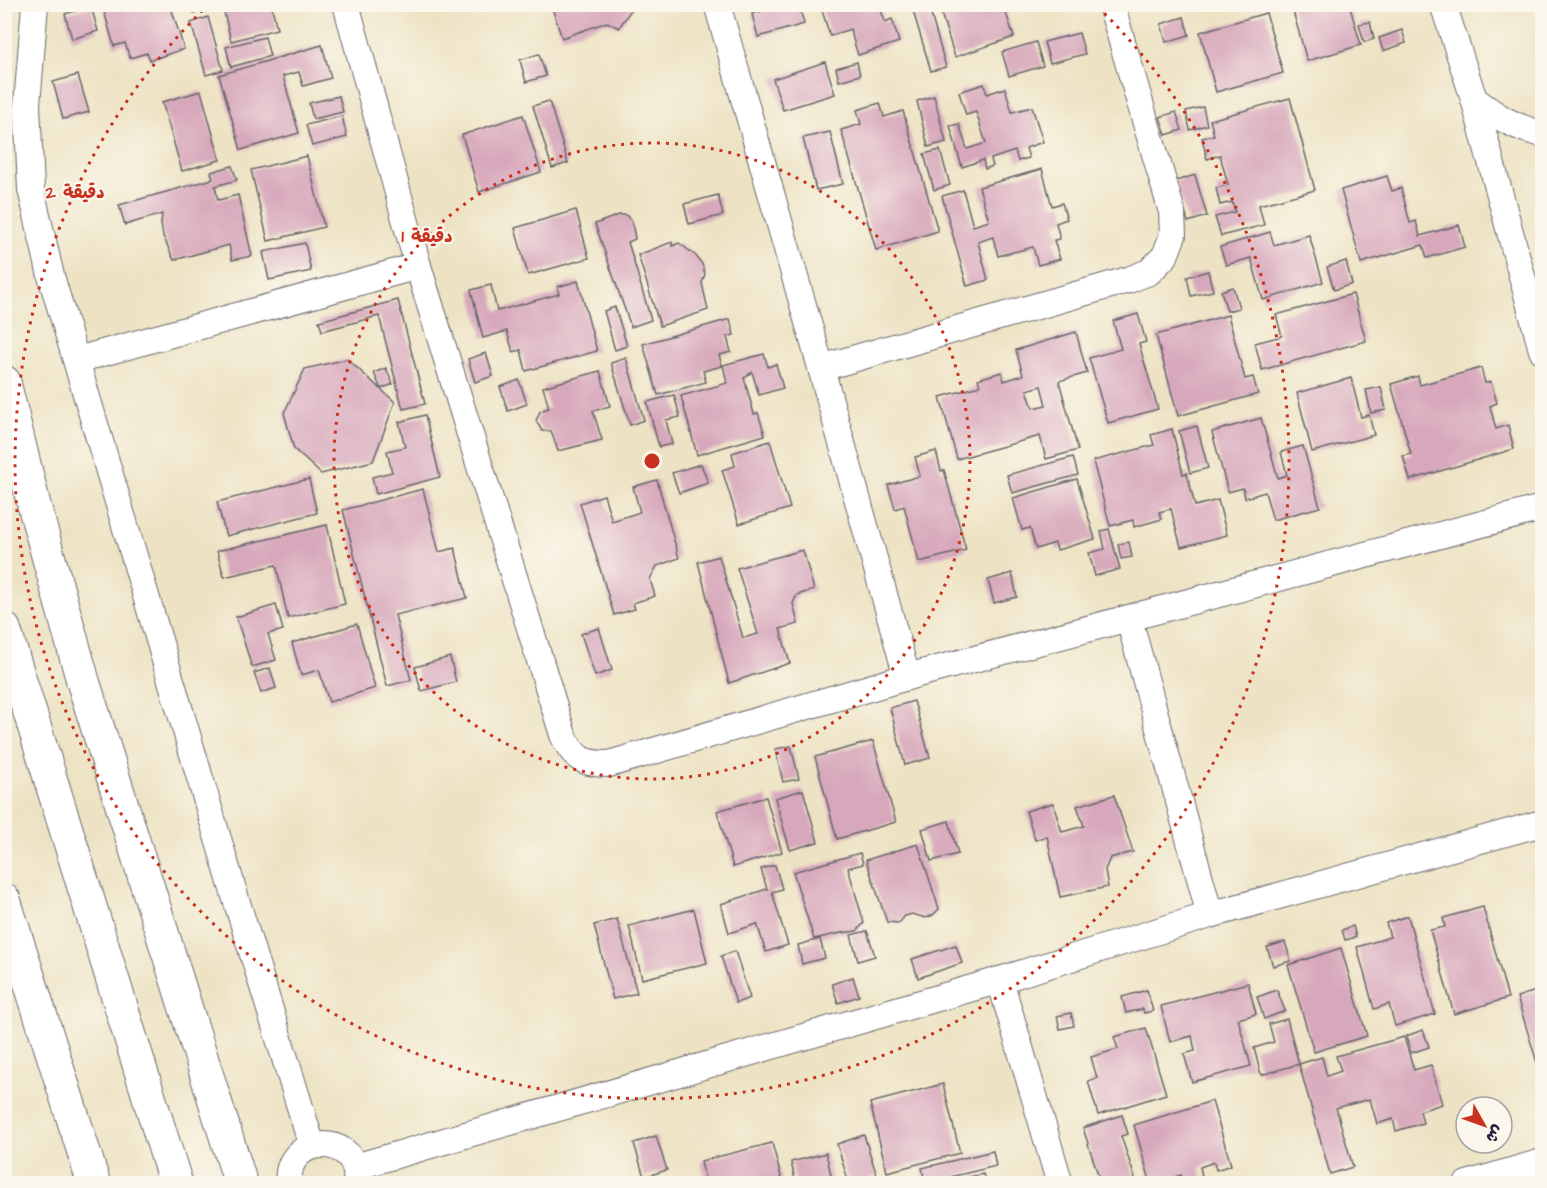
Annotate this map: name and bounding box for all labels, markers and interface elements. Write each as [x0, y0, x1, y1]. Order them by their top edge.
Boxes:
text: 2 دقيقة [44, 180, 105, 205]
text: 1 دقيقة [401, 224, 453, 249]
centre of rings [642, 451, 662, 471]
north arrow [1454, 1095, 1514, 1155]
text: ش [1481, 1120, 1509, 1148]

